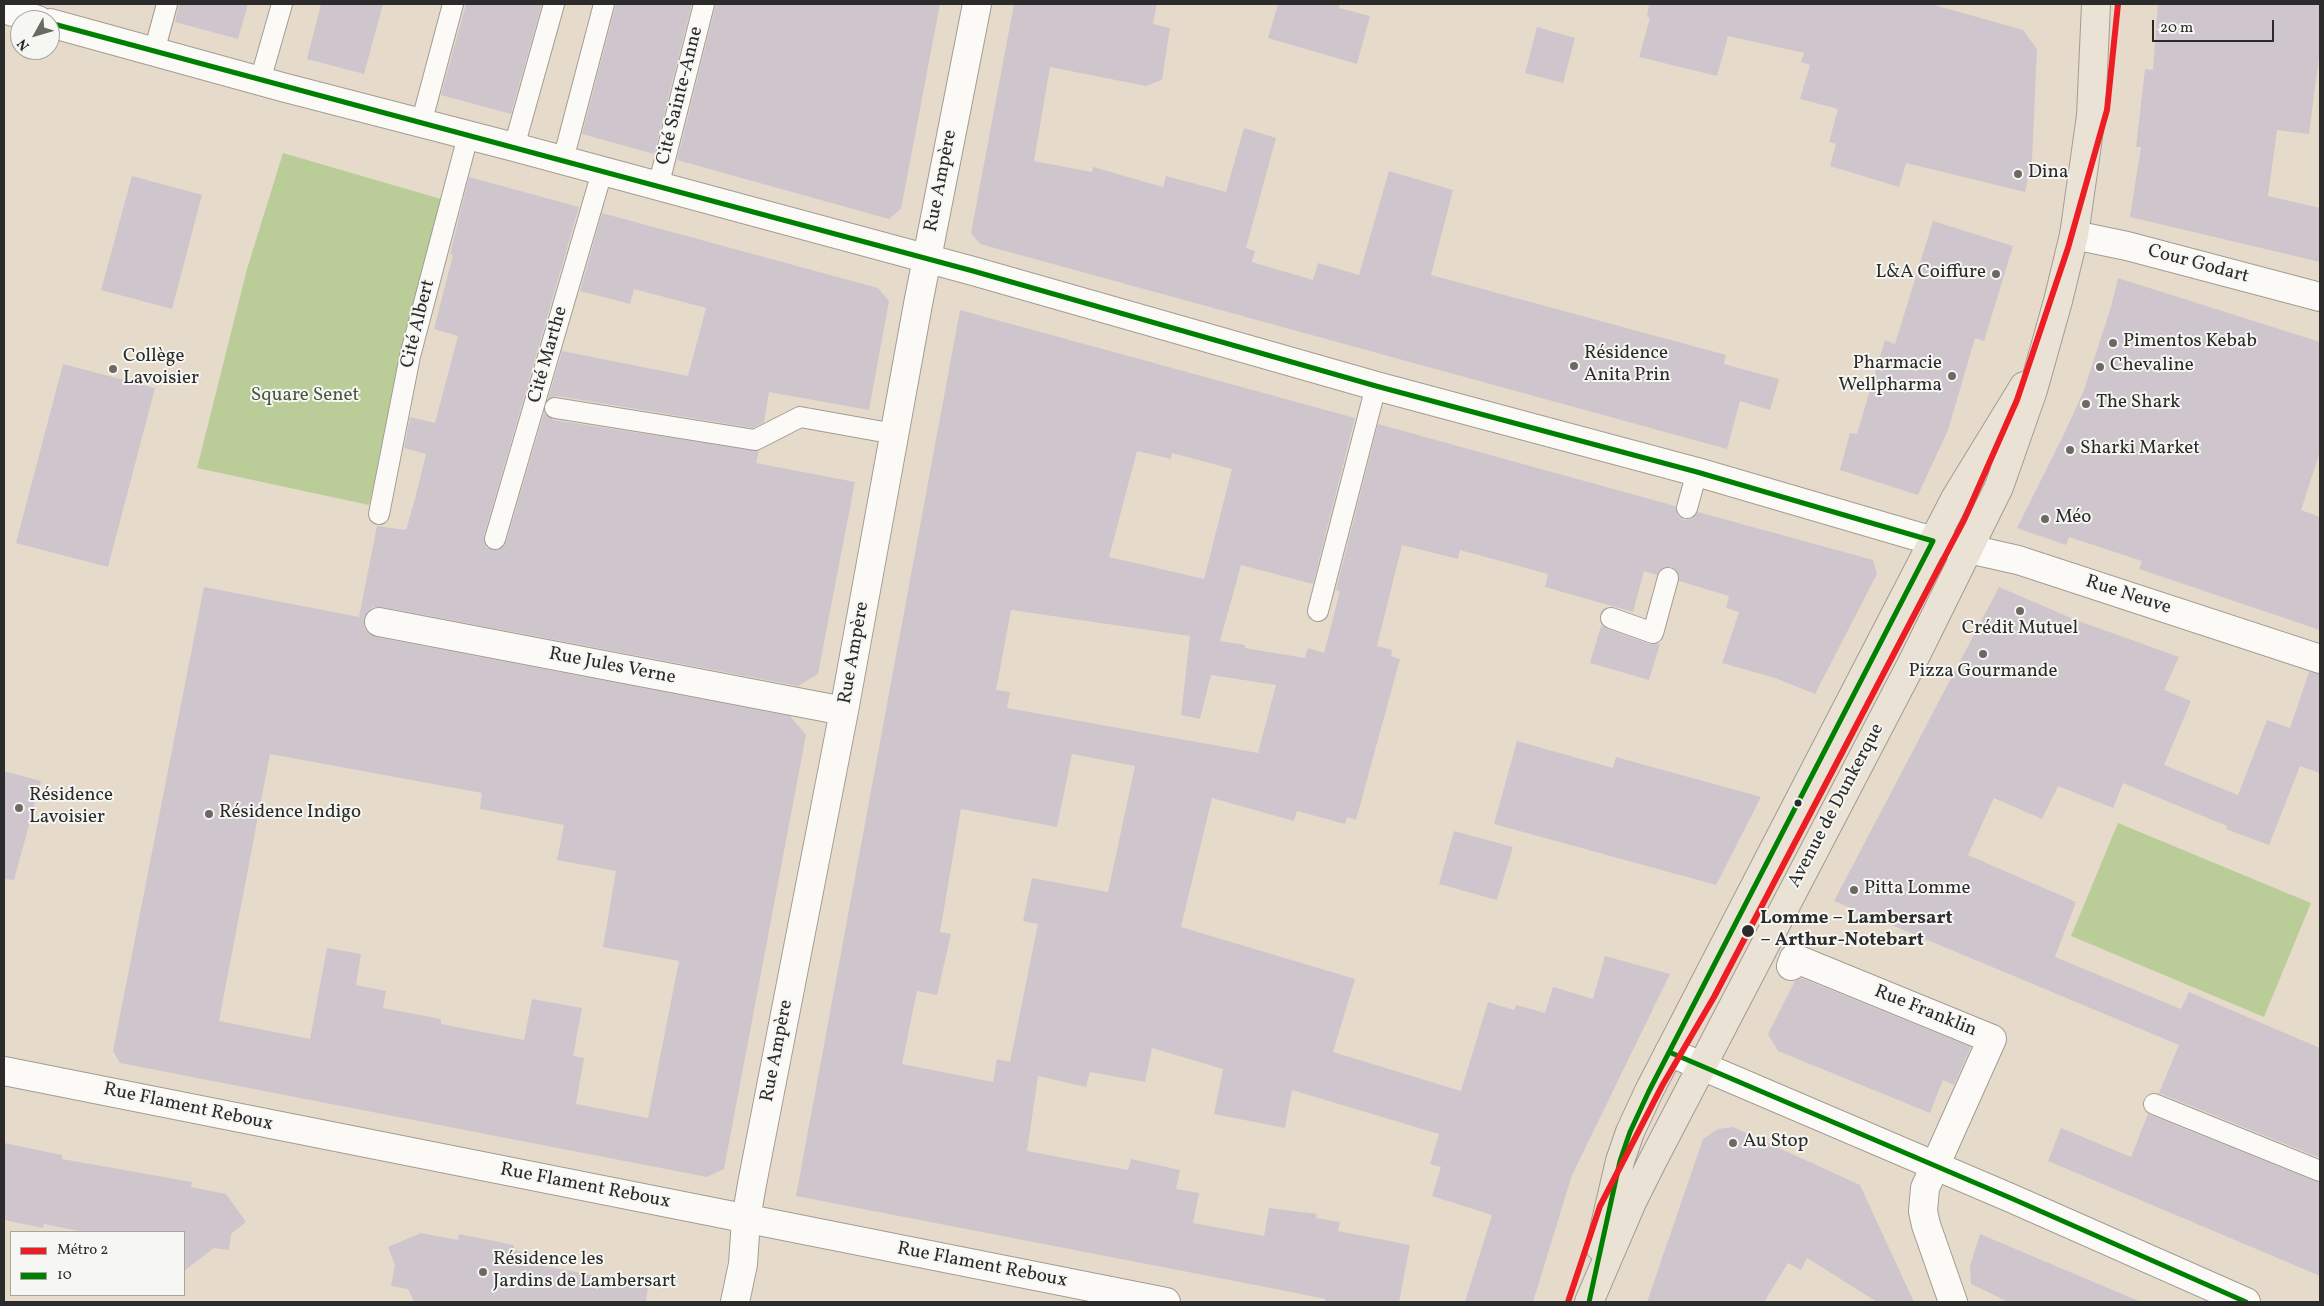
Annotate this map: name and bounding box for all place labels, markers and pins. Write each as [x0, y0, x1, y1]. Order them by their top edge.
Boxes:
place label: Dina [2028, 163, 2068, 185]
marker: Dina [2012, 168, 2024, 180]
place label: L&A Coiffure [1876, 263, 1986, 285]
marker: L&A Coiffure [1990, 268, 2002, 280]
place label: Pimentos Kebab [2123, 332, 2257, 354]
marker: Pimentos Kebab [2107, 337, 2119, 349]
place label: Résidence Anita Prin [1584, 344, 1670, 388]
place label: Collège Lavoisier [123, 347, 199, 391]
place label: Pharmacie Wellpharma [1838, 354, 1942, 398]
place label: Chevaline [2110, 356, 2194, 378]
marker: Résidence Anita Prin [1568, 360, 1580, 372]
marker: Chevaline [2094, 361, 2106, 373]
marker: Collège Lavoisier [107, 363, 119, 375]
marker: Pharmacie Wellpharma [1946, 370, 1958, 382]
place label: The Shark [2096, 393, 2180, 415]
marker: The Shark [2080, 398, 2092, 410]
place label: Sharki Market [2080, 439, 2200, 461]
marker: Sharki Market [2064, 444, 2076, 456]
place label: Méo [2055, 508, 2091, 530]
marker: Méo [2039, 513, 2051, 525]
marker: Crédit Mutuel [2014, 605, 2026, 617]
place label: Crédit Mutuel [1962, 619, 2078, 641]
marker: Pizza Gourmande [1977, 648, 1989, 660]
place label: Pizza Gourmande [1908, 662, 2058, 684]
place label: Résidence Lavoisier [29, 786, 113, 830]
unlabelled marker [1793, 798, 1803, 808]
marker: Résidence Lavoisier [13, 802, 25, 814]
place label: Résidence Indigo [219, 803, 361, 825]
marker: Résidence Indigo [203, 808, 215, 820]
place label: Pitta Lomme [1864, 879, 1971, 901]
marker: Pitta Lomme [1848, 884, 1860, 896]
place label: Lomme – Lambersart – Arthur-Notebart [1760, 909, 1953, 953]
marker: Lomme – Lambersart – Arthur-Notebart [1740, 923, 1756, 939]
place label: Au Stop [1743, 1132, 1808, 1154]
marker: Au Stop [1727, 1137, 1739, 1149]
place label: Résidence les Jardins de Lambersart [493, 1250, 676, 1294]
marker: Résidence les Jardins de Lambersart [477, 1266, 489, 1278]

